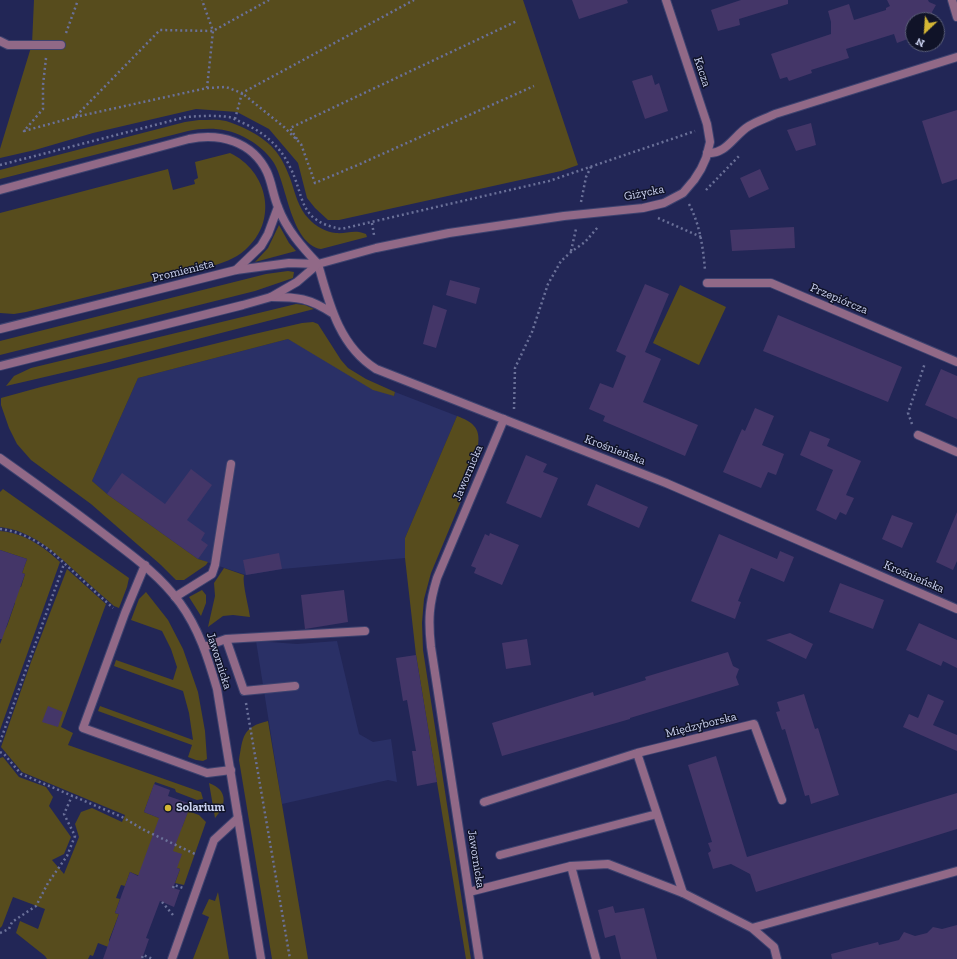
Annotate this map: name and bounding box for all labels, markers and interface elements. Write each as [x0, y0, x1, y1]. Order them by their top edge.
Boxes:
north arrow [905, 12, 945, 52]
text: N [914, 35, 927, 50]
street label: Kacza [690, 55, 714, 89]
street label: Giżycka [623, 182, 665, 204]
street label: Promienista [151, 256, 215, 286]
street label: Przepiórcza [808, 280, 870, 318]
street label: Krośnieńska [582, 432, 648, 468]
street label: Jawornicka [450, 443, 486, 503]
street label: Krośnieńska [882, 558, 946, 596]
street label: Jawornicka [203, 631, 235, 691]
street label: Międzyborska [664, 709, 738, 741]
place label: Solarium [176, 801, 225, 815]
marker: Solarium [163, 803, 173, 813]
street label: Jawornicka [464, 829, 488, 889]

